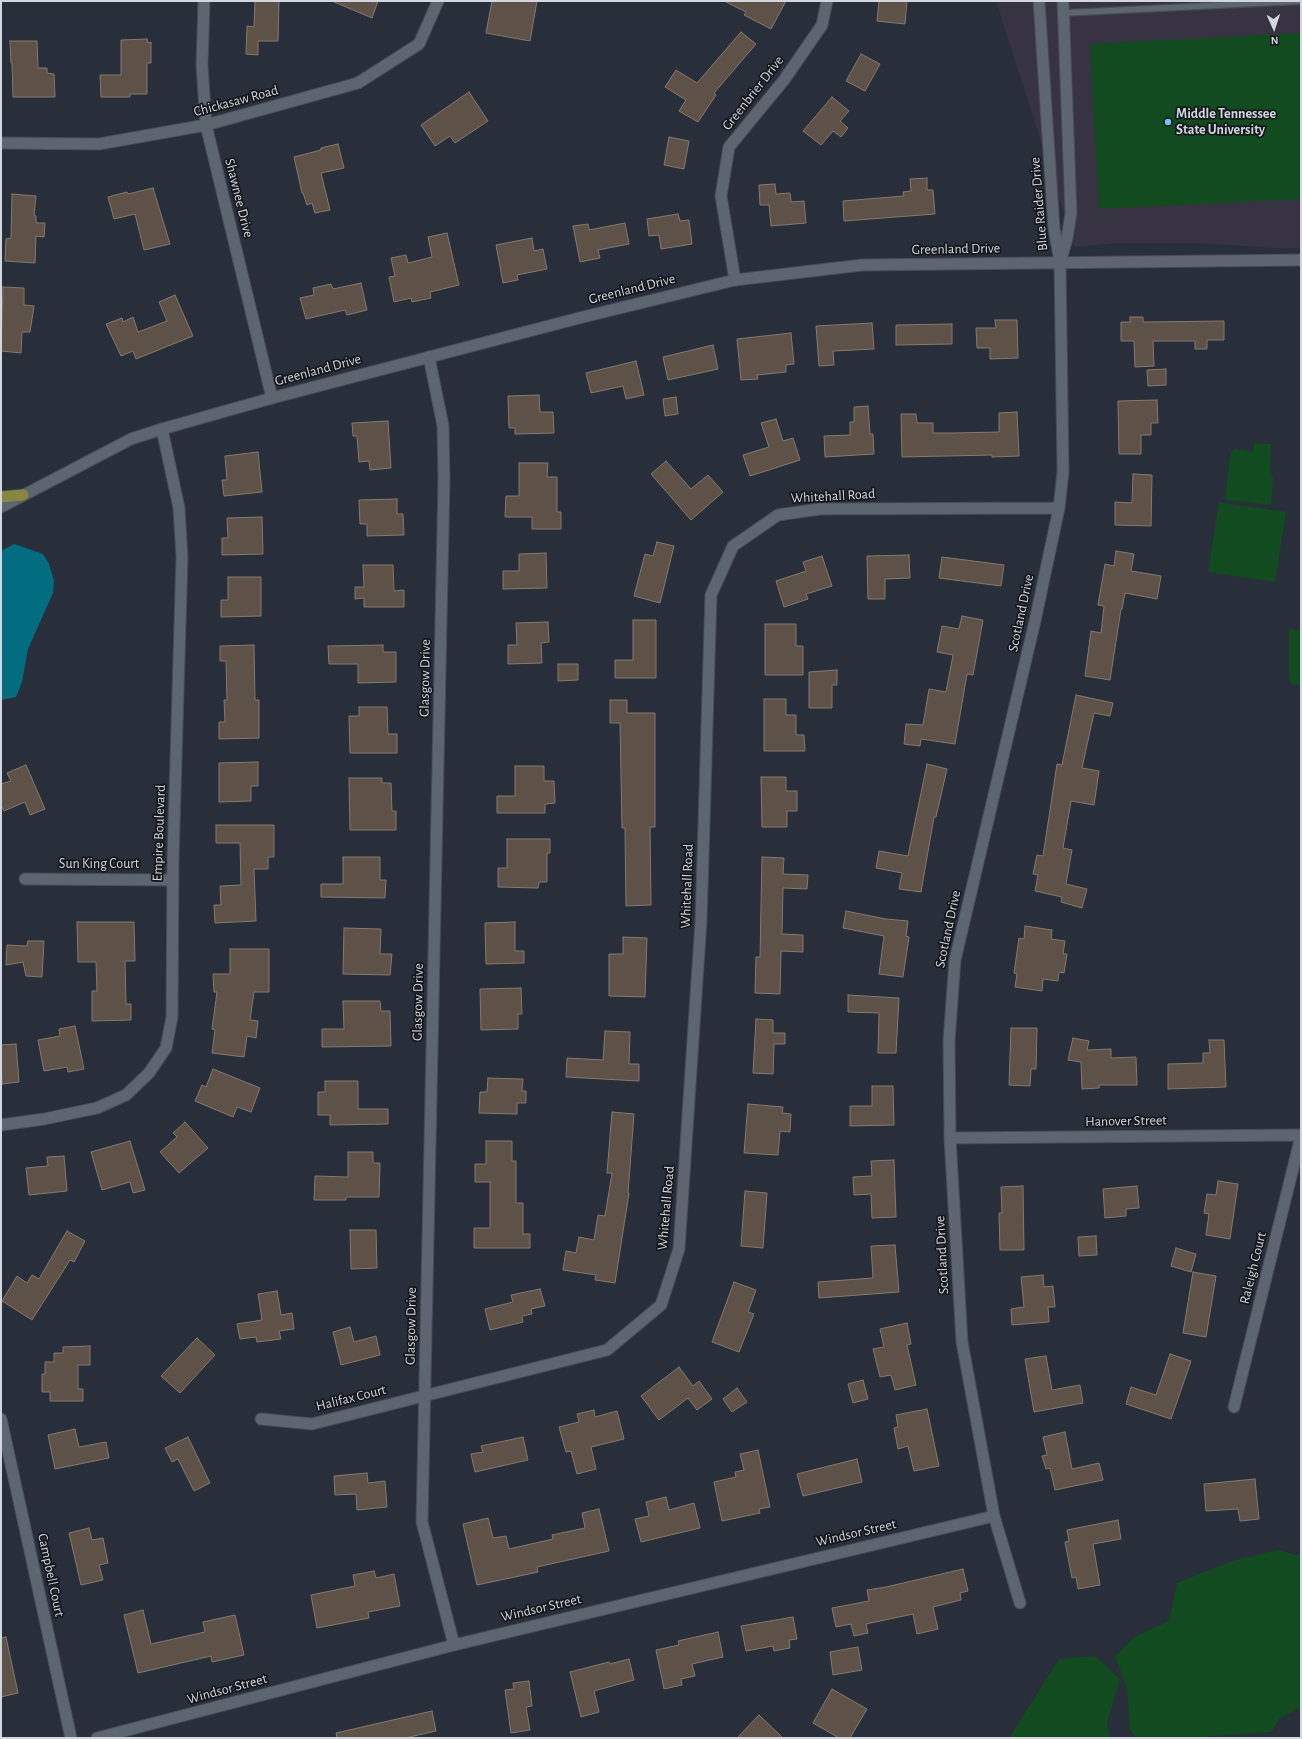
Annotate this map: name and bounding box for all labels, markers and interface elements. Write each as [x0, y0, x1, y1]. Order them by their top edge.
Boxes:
north arrow [1254, 8, 1294, 48]
text: N [1271, 35, 1279, 46]
street label: Greenbrier Drive [719, 52, 787, 134]
street label: Chickasaw Road [192, 82, 280, 120]
place label: Middle Tennessee State University [1176, 106, 1276, 138]
marker: Middle Tennessee State University [1163, 117, 1173, 127]
street label: Shawnee Drive [221, 157, 257, 239]
street label: Blue Raider Drive [1027, 157, 1051, 251]
street label: Greenland Drive [912, 240, 1000, 258]
street label: Greenland Drive [587, 270, 677, 308]
street label: Greenland Drive [273, 350, 363, 390]
street label: Whitehall Road [790, 485, 876, 507]
street label: Scotland Drive [1005, 573, 1037, 653]
street label: Glasgow Drive [416, 639, 434, 717]
street label: Empire Boulevard [149, 784, 169, 882]
street label: Whitehall Road [677, 843, 697, 929]
street label: Sun King Court [59, 856, 139, 872]
street label: Scotland Drive [932, 889, 964, 969]
street label: Glasgow Drive [409, 963, 427, 1041]
street label: Hanover Street [1085, 1112, 1167, 1130]
street label: Whitehall Road [654, 1165, 678, 1251]
street label: Scotland Drive [932, 1215, 952, 1295]
street label: Raleigh Court [1236, 1230, 1270, 1306]
street label: Glasgow Drive [402, 1287, 420, 1365]
street label: Halifax Court [314, 1381, 388, 1415]
street label: Windsor Street [814, 1516, 898, 1550]
street label: Campbell Court [34, 1532, 68, 1618]
street label: Windsor Street [499, 1591, 583, 1625]
street label: Windsor Street [185, 1670, 269, 1708]

